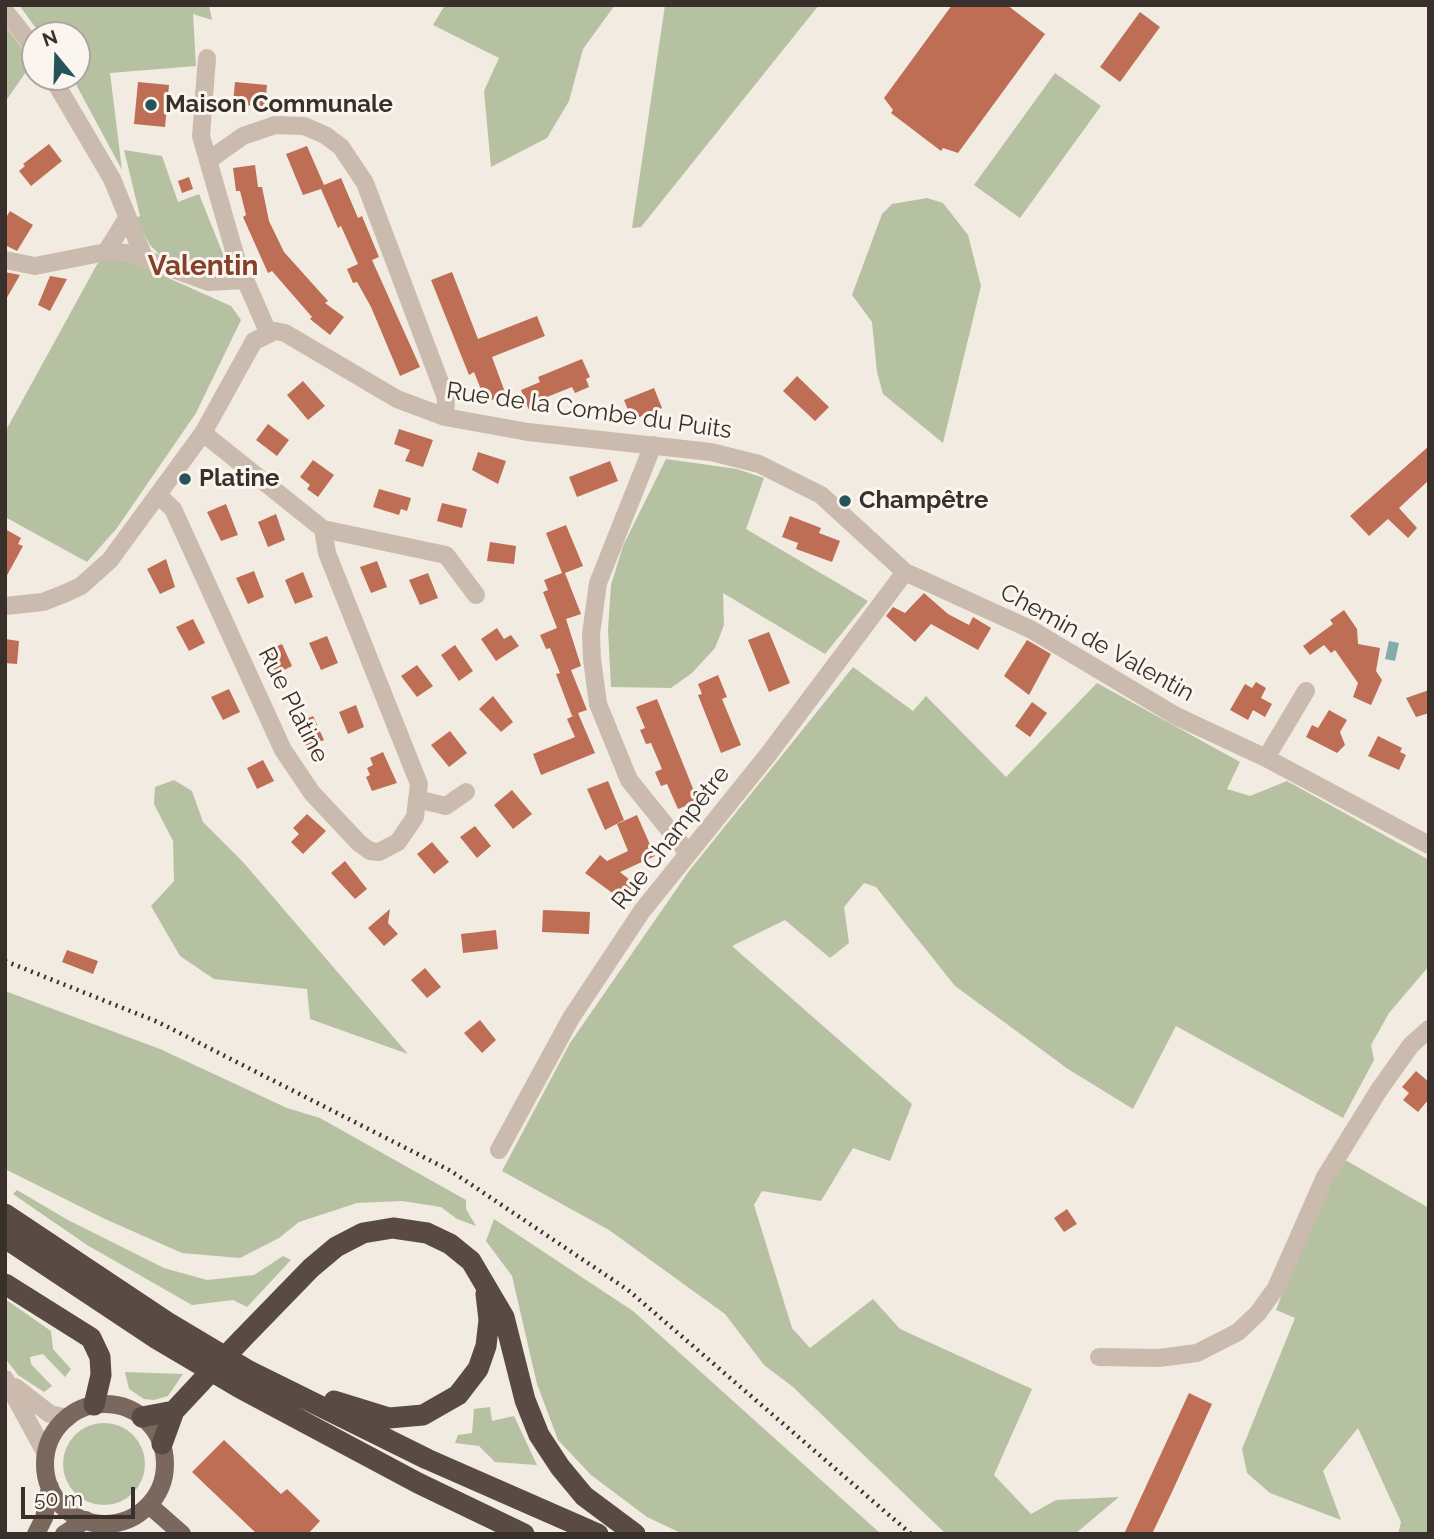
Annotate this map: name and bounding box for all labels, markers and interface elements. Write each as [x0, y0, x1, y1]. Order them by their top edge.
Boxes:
north arrow [21, 21, 91, 91]
text: N [39, 25, 60, 51]
place label: Maison Communale [165, 91, 393, 119]
marker: Maison Communale [143, 97, 159, 113]
district label: Valentin [148, 250, 258, 284]
street label: Rue de la Combe du Puits [444, 377, 734, 445]
place label: Platine [199, 465, 279, 493]
marker: Platine [177, 471, 193, 487]
place label: Champêtre [859, 487, 988, 515]
marker: Champêtre [837, 493, 853, 509]
street label: Chemin de Valentin [995, 578, 1199, 708]
street label: Rue Platine [252, 642, 334, 768]
street label: Rue Champêtre [606, 760, 736, 916]
scale bar [24, 1472, 138, 1516]
text: 50 m [34, 1486, 83, 1511]

